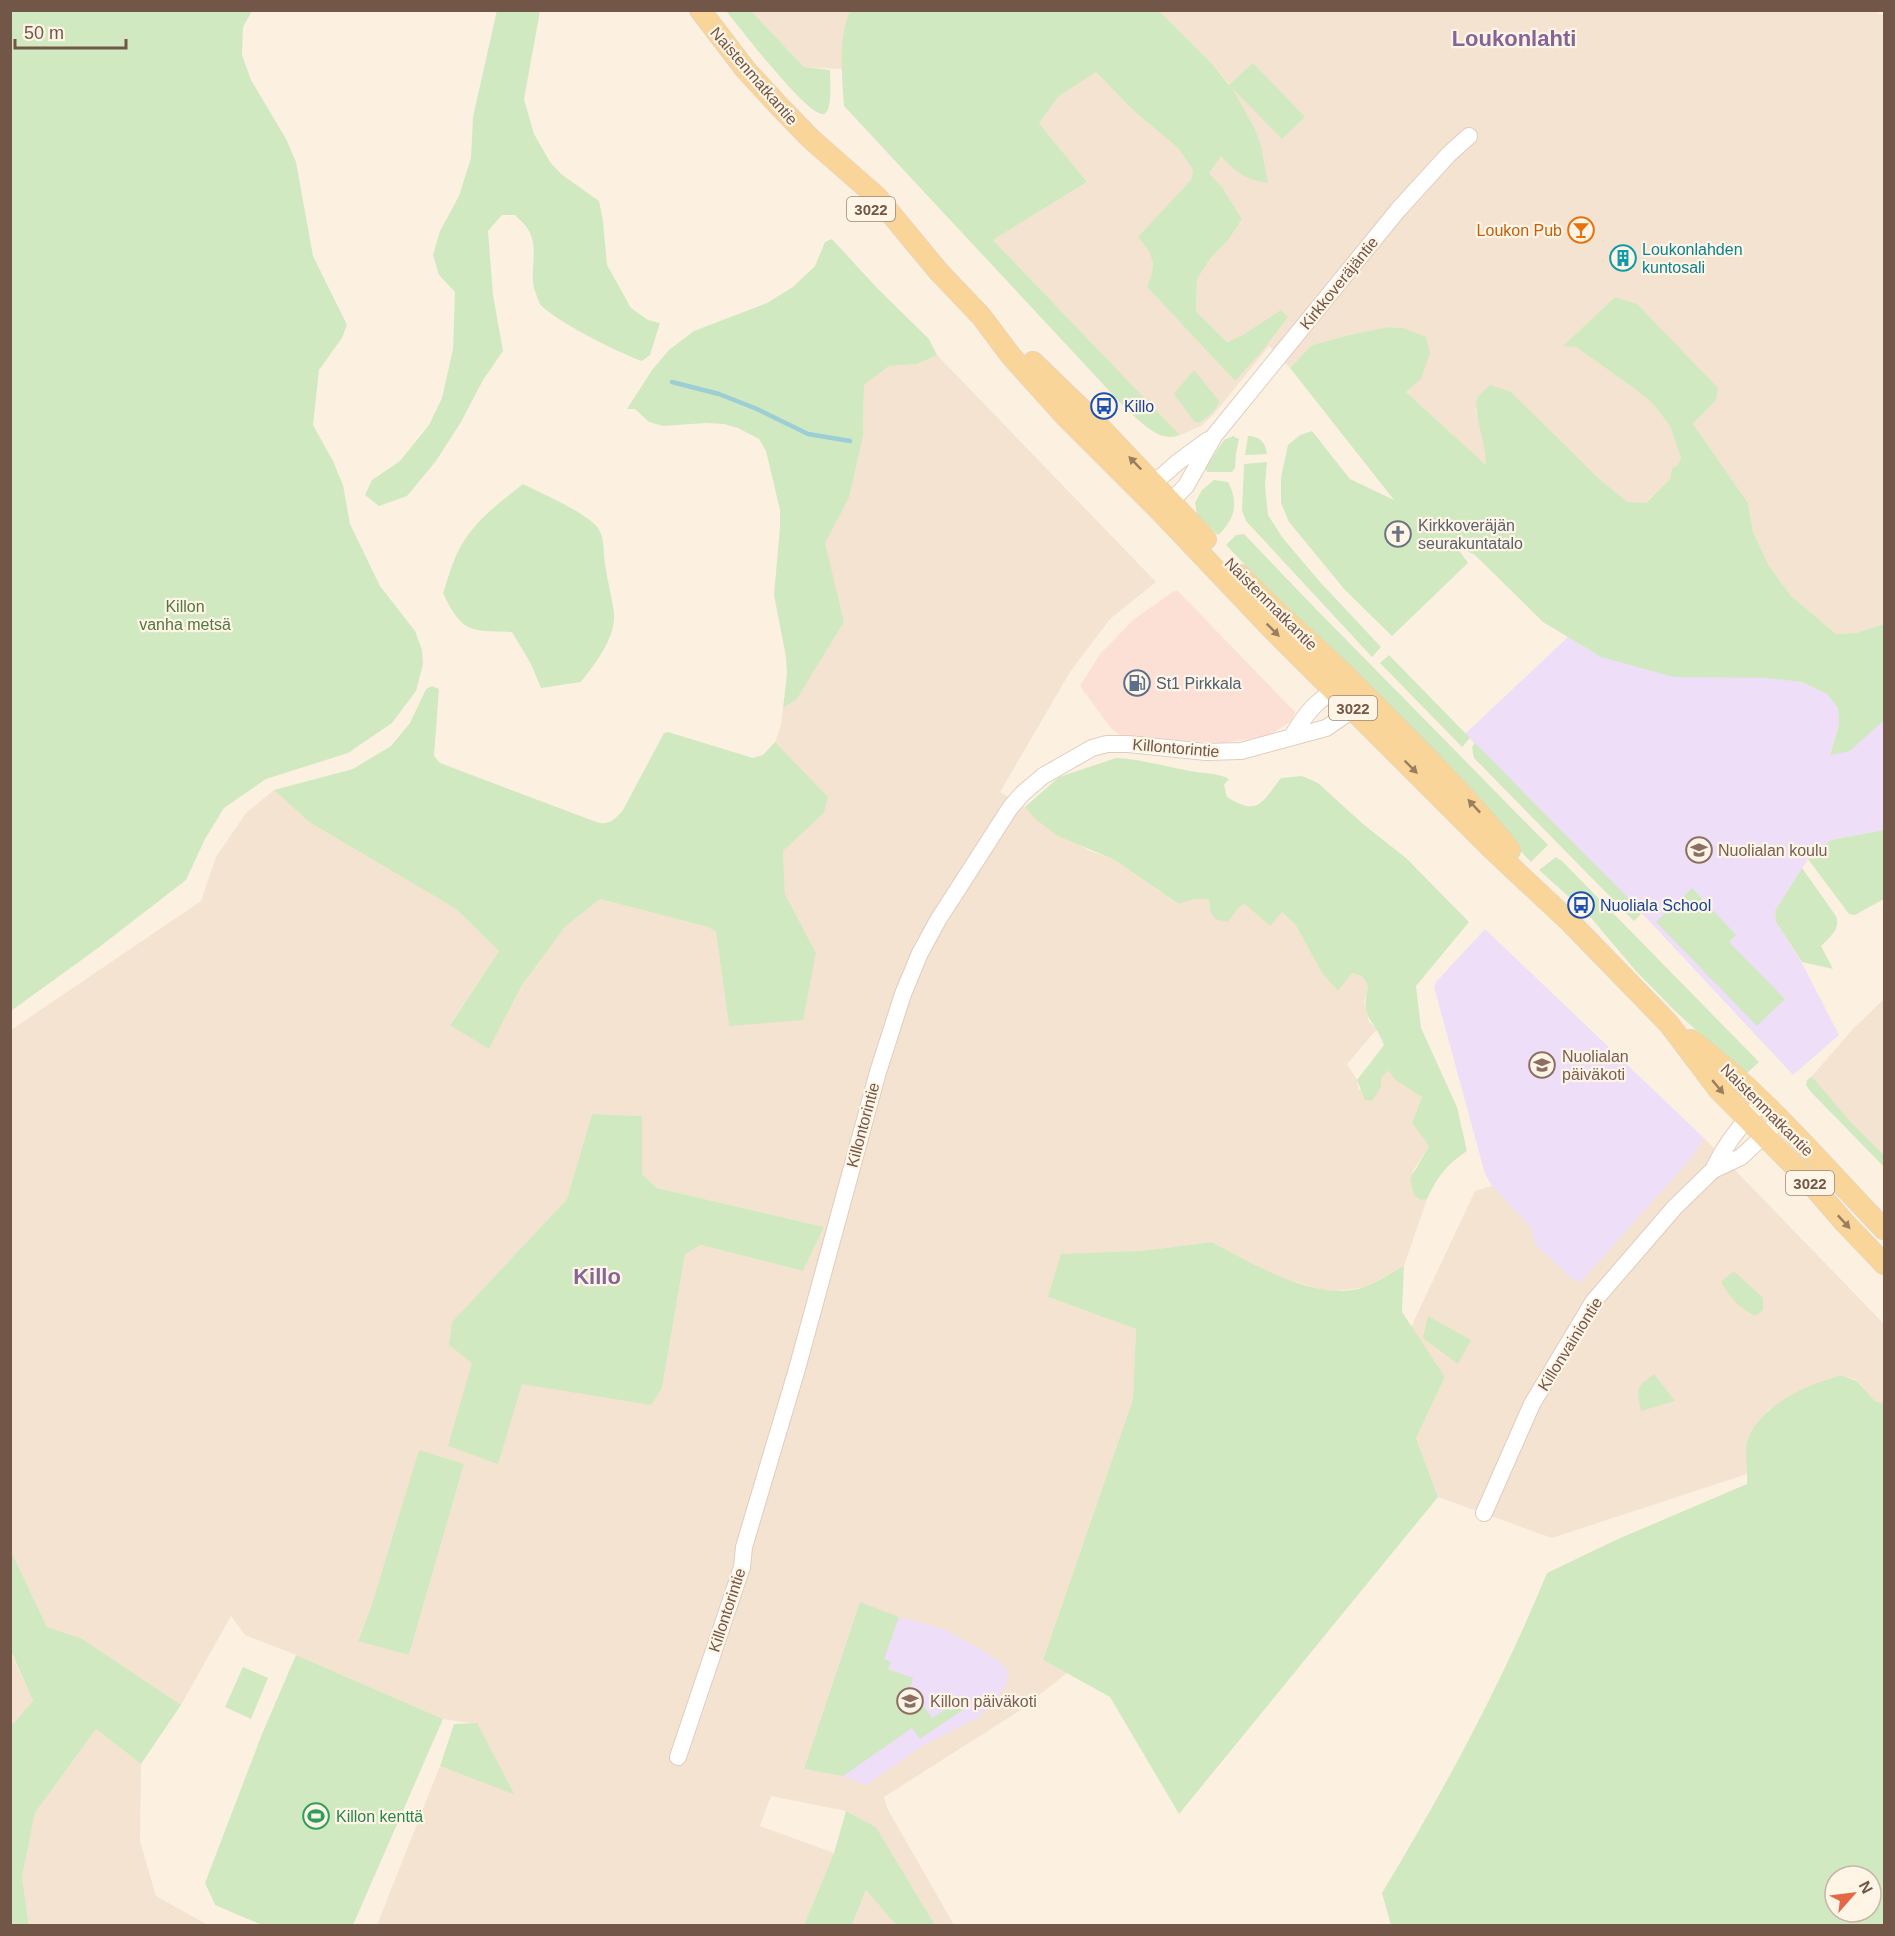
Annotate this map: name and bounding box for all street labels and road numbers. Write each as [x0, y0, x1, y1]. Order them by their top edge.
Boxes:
street label: Naistenmatkantie [707, 24, 801, 128]
road number: 3022 [847, 197, 895, 221]
street label: Kirkkoveräjäntie [1297, 233, 1381, 333]
street label: Naistenmatkantie [1221, 554, 1321, 654]
road number: 3022 [1329, 696, 1377, 720]
street label: Killontorintie [1132, 736, 1220, 760]
street label: Naistenmatkantie [1717, 1060, 1817, 1160]
street label: Killontorintie [844, 1081, 883, 1169]
road number: 3022 [1786, 1171, 1834, 1195]
street label: Killonvainiontie [1535, 1294, 1606, 1394]
street label: Killontorintie [705, 1566, 749, 1654]

